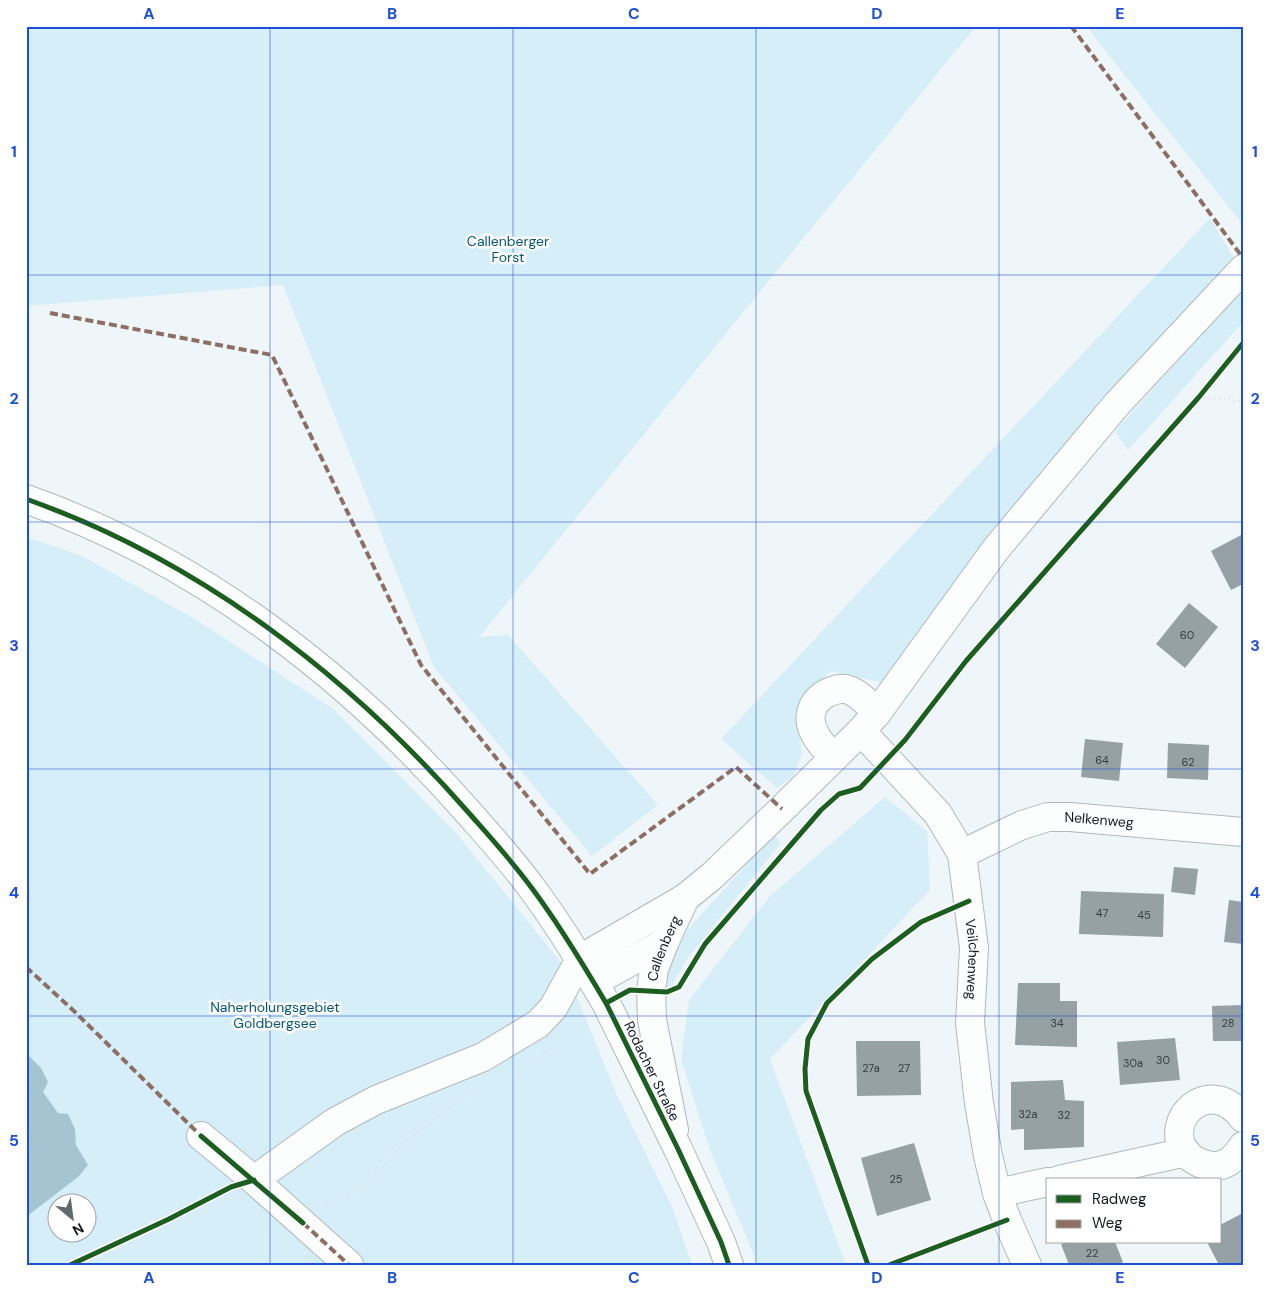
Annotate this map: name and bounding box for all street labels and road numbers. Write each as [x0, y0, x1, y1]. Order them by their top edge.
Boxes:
street label: Nelkenweg [1064, 808, 1135, 832]
street label: Callenberg [643, 912, 685, 982]
street label: Veilchenweg [961, 918, 983, 1001]
street label: Rodacher Straße [620, 1018, 684, 1124]

